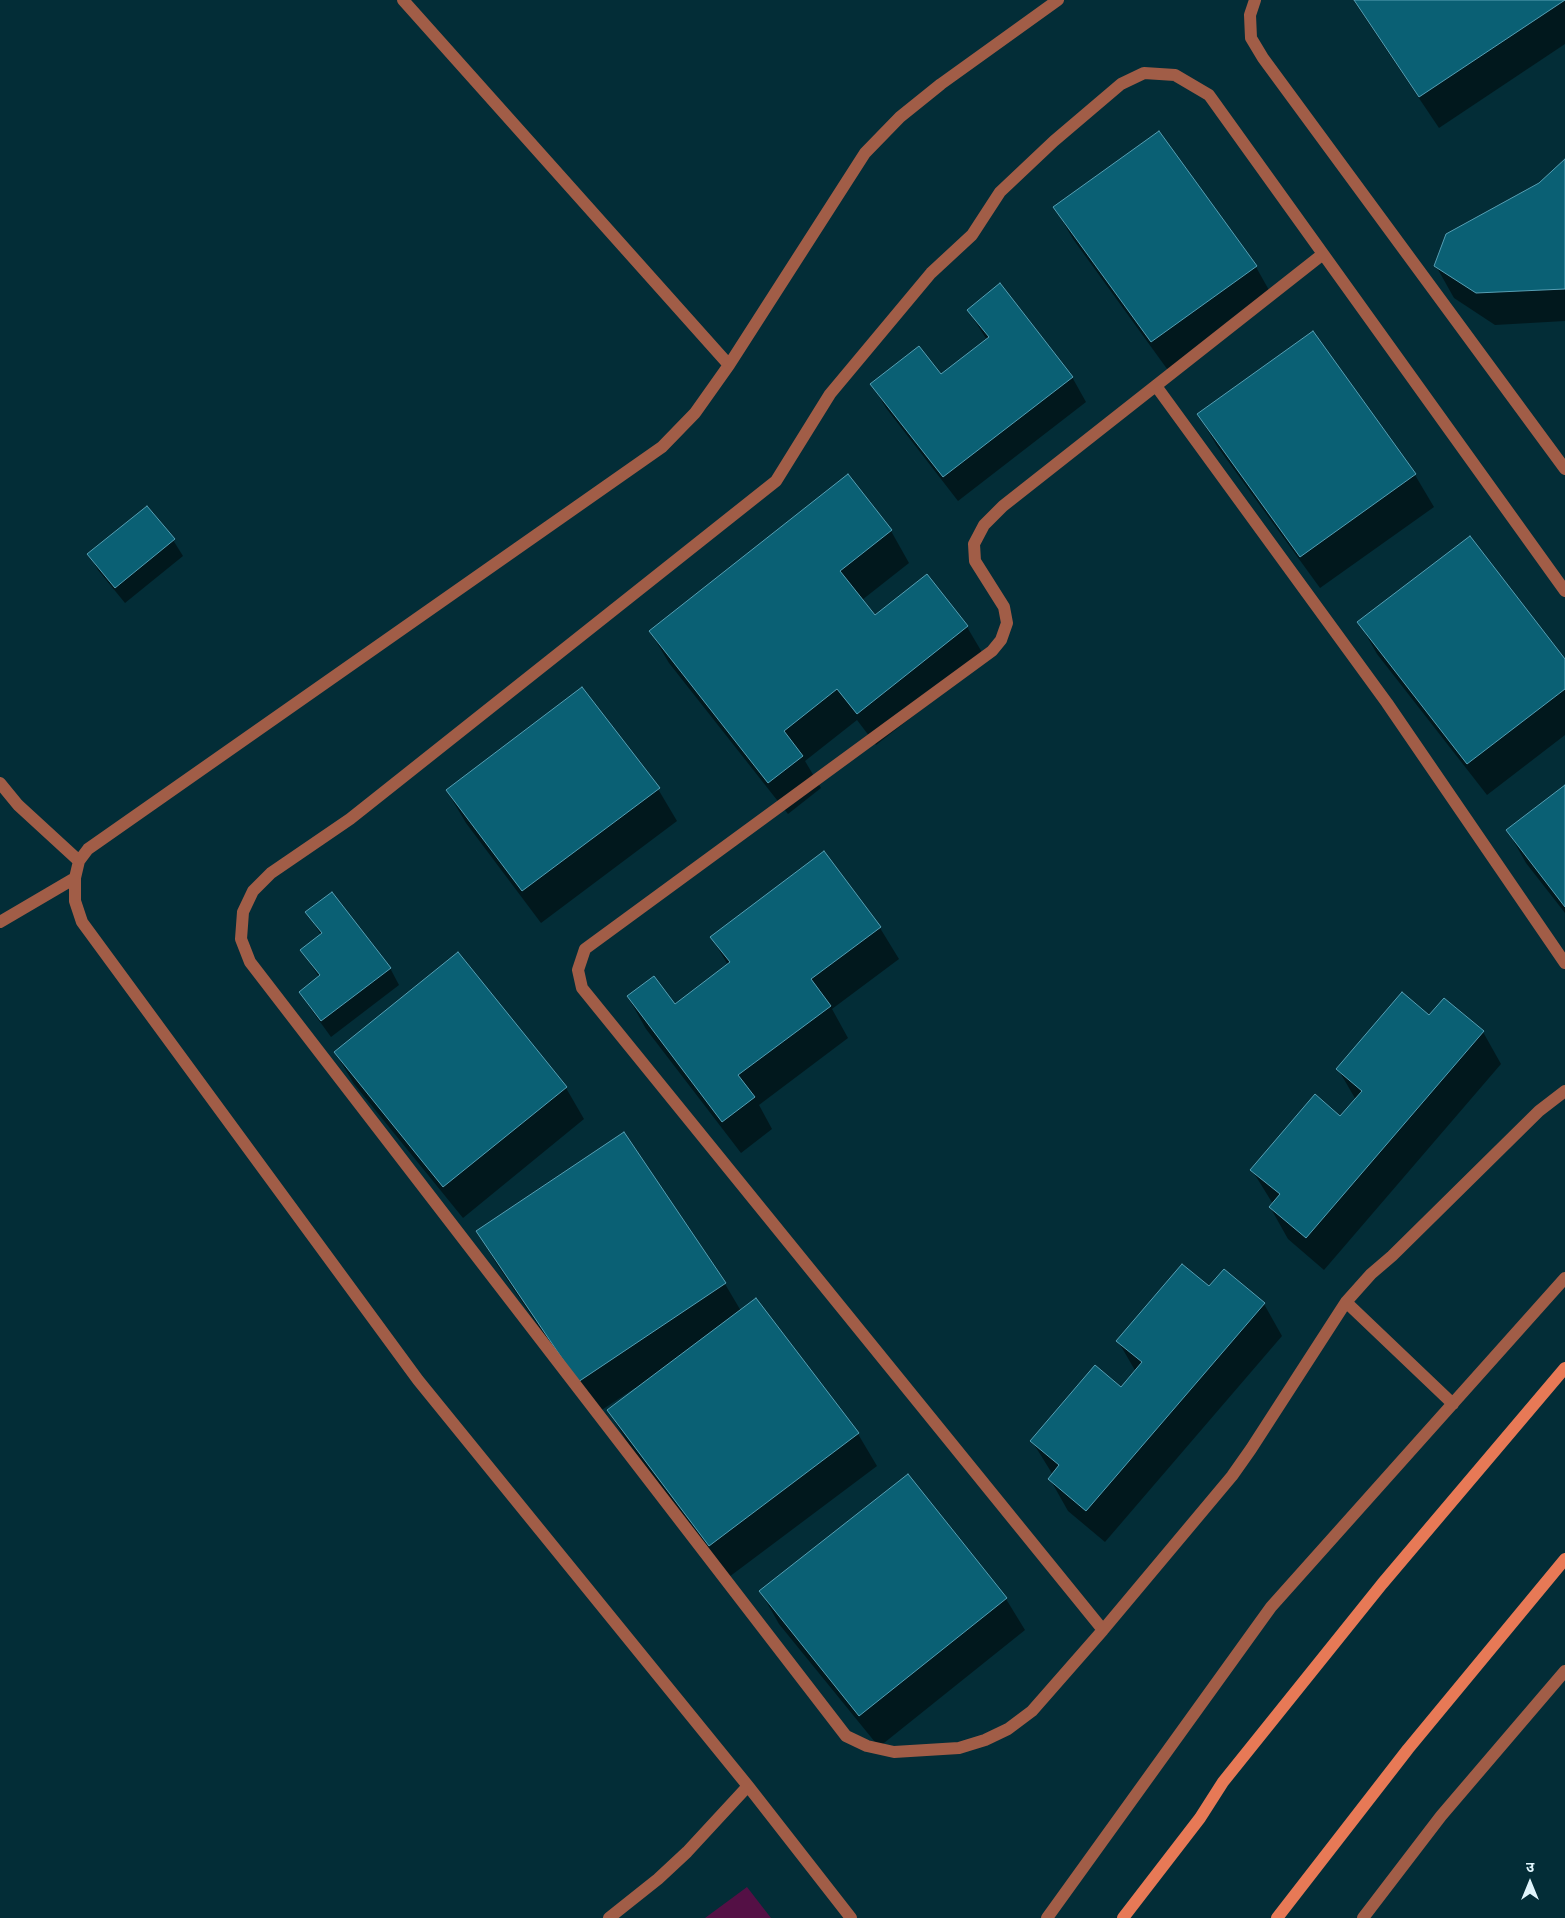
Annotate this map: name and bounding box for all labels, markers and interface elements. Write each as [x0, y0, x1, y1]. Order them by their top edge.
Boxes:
text: उ [1526, 1857, 1534, 1878]
north arrow [1505, 1858, 1555, 1908]

